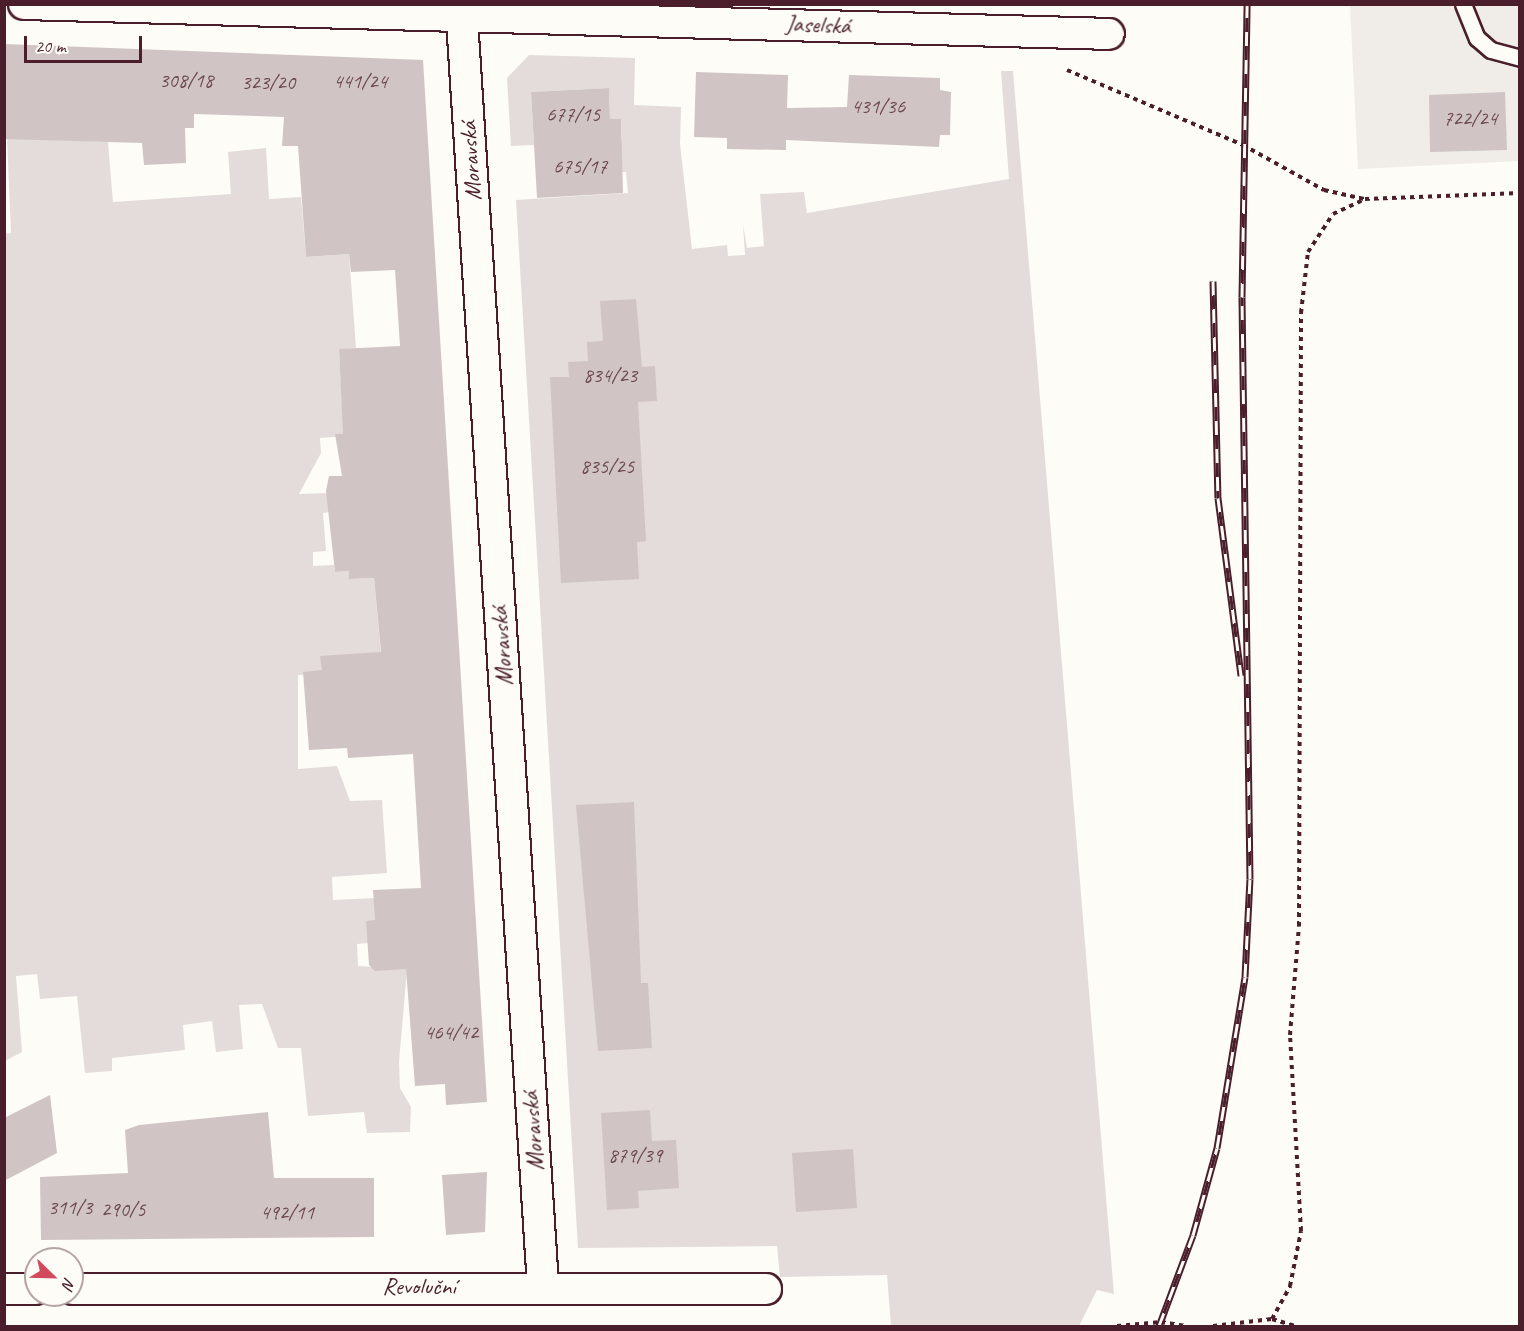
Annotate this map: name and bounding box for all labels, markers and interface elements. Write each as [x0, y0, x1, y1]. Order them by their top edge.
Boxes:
street label: Jaselská [785, 9, 851, 41]
scale bar [27, 24, 146, 62]
text: 20 m [35, 35, 66, 57]
house number: 308/18 [159, 67, 213, 93]
house number: 441/24 [333, 68, 387, 94]
house number: 323/20 [241, 69, 295, 95]
house number: 431/36 [851, 93, 905, 119]
house number: 677/15 [546, 101, 600, 127]
house number: 722/24 [1443, 105, 1497, 131]
street label: Moravská [454, 120, 488, 202]
house number: 675/17 [553, 153, 607, 179]
house number: 834/23 [583, 362, 637, 388]
house number: 835/25 [580, 453, 634, 479]
street label: Moravská [485, 605, 519, 687]
house number: 464/42 [424, 1019, 478, 1045]
street label: Moravská [516, 1090, 550, 1172]
house number: 879/39 [608, 1142, 662, 1168]
house number: 311/3 [48, 1194, 92, 1220]
house number: 290/5 [101, 1196, 145, 1222]
house number: 492/11 [260, 1199, 314, 1225]
north arrow [24, 1247, 84, 1307]
street label: Revoluční [382, 1273, 456, 1301]
text: N [58, 1275, 80, 1292]

